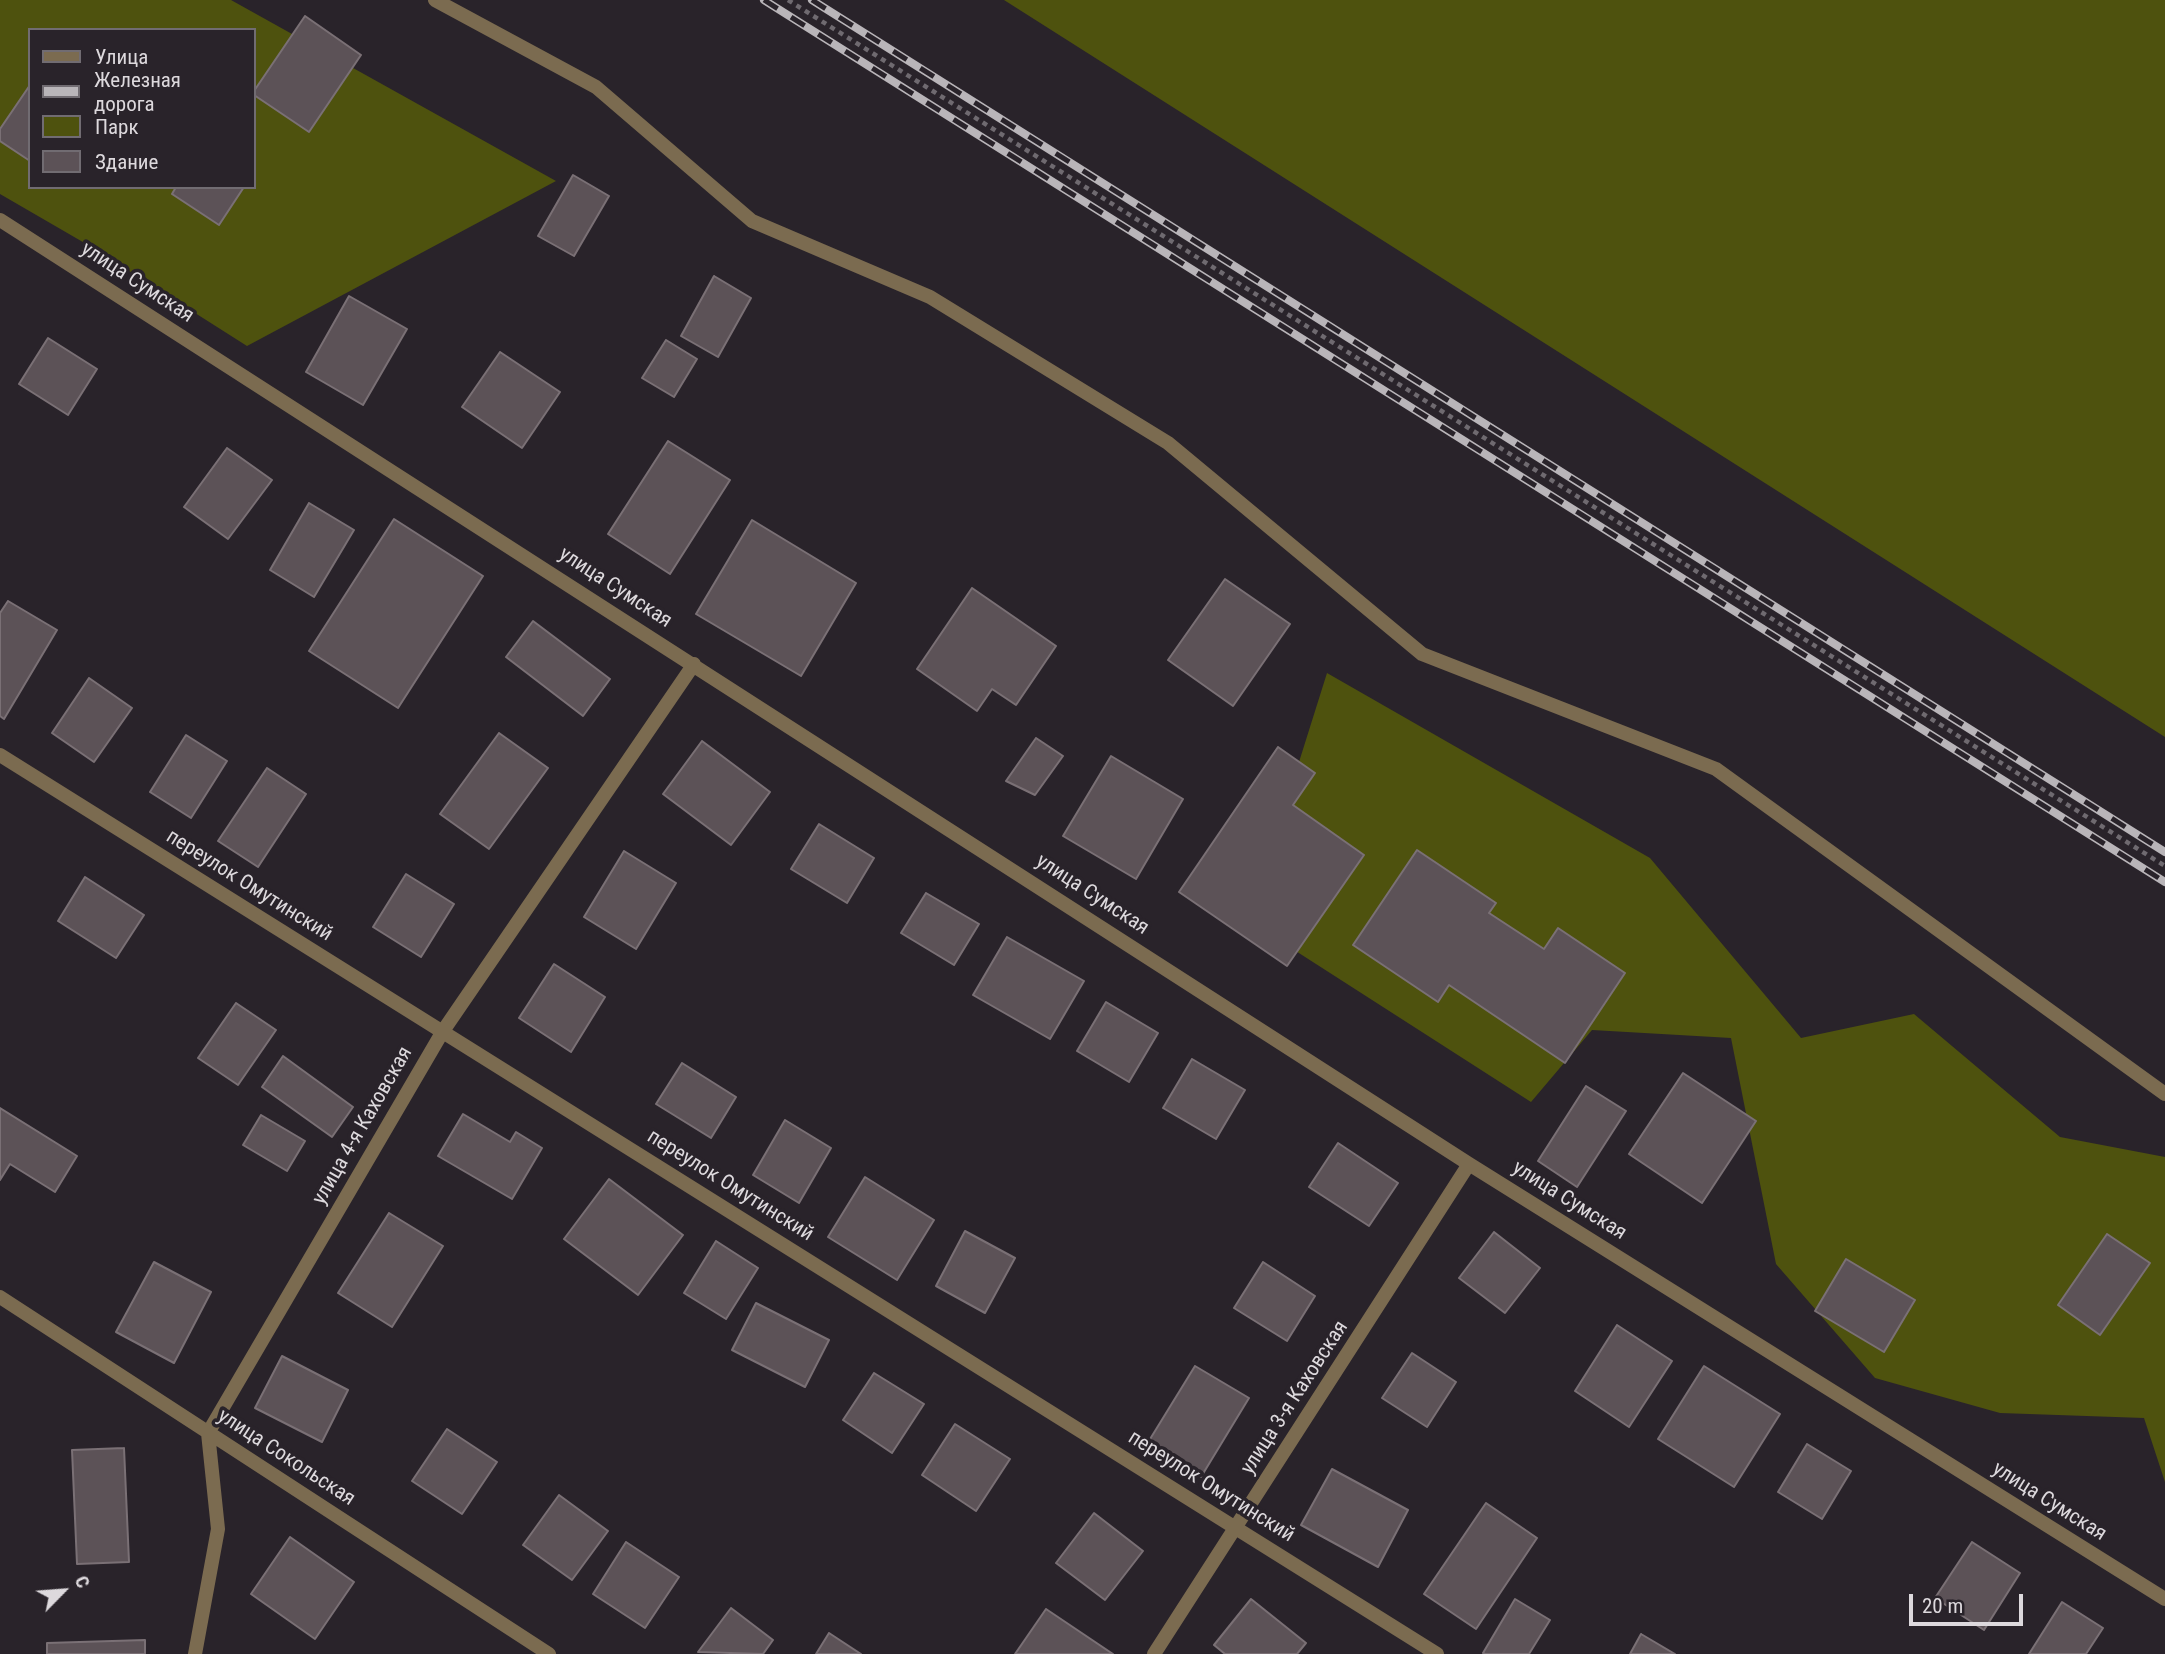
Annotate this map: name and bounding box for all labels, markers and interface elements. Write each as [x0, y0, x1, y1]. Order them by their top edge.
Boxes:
legend [28, 28, 256, 189]
text: Улица [95, 45, 148, 69]
text: Железная дорога [94, 68, 181, 116]
text: Парк [95, 115, 139, 139]
text: Здание [95, 150, 158, 174]
street label: улица Сумская [76, 237, 198, 329]
street label: улица Сумская [554, 542, 676, 634]
street label: переулок Омутинский [161, 825, 337, 947]
street label: улица Сумская [1031, 849, 1153, 941]
street label: улица 4-я Каховская [308, 1043, 418, 1209]
street label: переулок Омутинский [642, 1125, 818, 1247]
street label: улица Сумская [1507, 1156, 1631, 1246]
street label: улица 3-я Каховская [1236, 1316, 1354, 1480]
street label: улица Сокольская [212, 1404, 360, 1512]
street label: переулок Омутинский [1123, 1426, 1299, 1548]
street label: улица Сумская [1987, 1457, 2111, 1547]
north arrow [28, 1556, 98, 1626]
text: С [70, 1572, 95, 1592]
scale bar [1913, 1580, 2027, 1624]
text: 20 m [1922, 1594, 1963, 1618]

